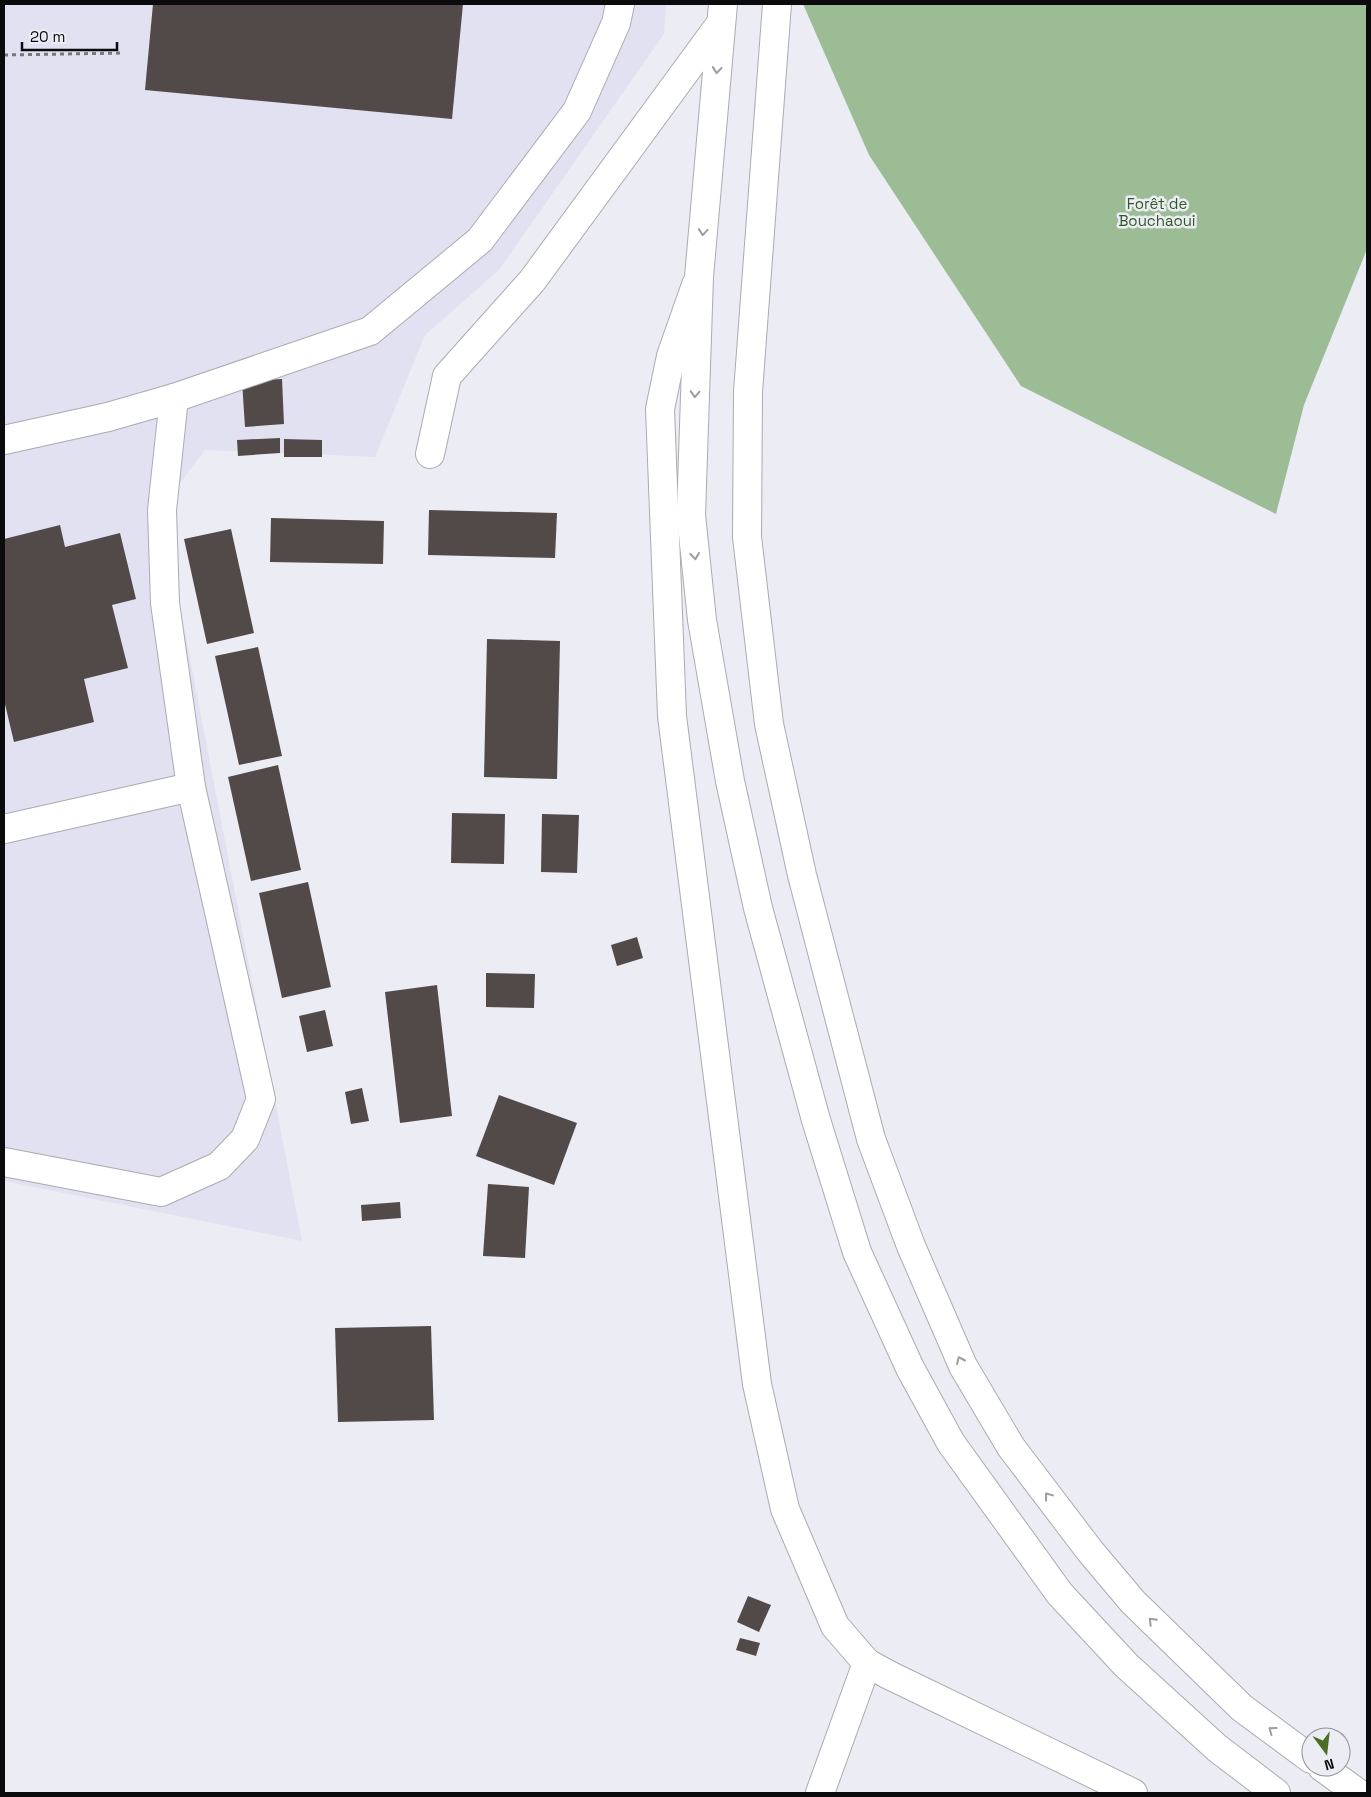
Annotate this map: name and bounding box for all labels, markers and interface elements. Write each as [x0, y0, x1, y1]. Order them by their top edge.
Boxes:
scale bar [22, 20, 118, 52]
text: 20 m [30, 27, 65, 46]
one-way arrow [712, 66, 723, 74]
park label: Forêt de Bouchaoui [1118, 194, 1196, 230]
one-way arrow [698, 228, 709, 236]
one-way arrow [690, 390, 700, 398]
one-way arrow [689, 552, 700, 560]
one-way arrow [956, 1356, 967, 1365]
one-way arrow [1046, 1493, 1054, 1502]
one-way arrow [1149, 1618, 1158, 1627]
one-way arrow [1268, 1727, 1278, 1736]
north arrow [1301, 1727, 1351, 1777]
text: N [1322, 1755, 1336, 1774]

